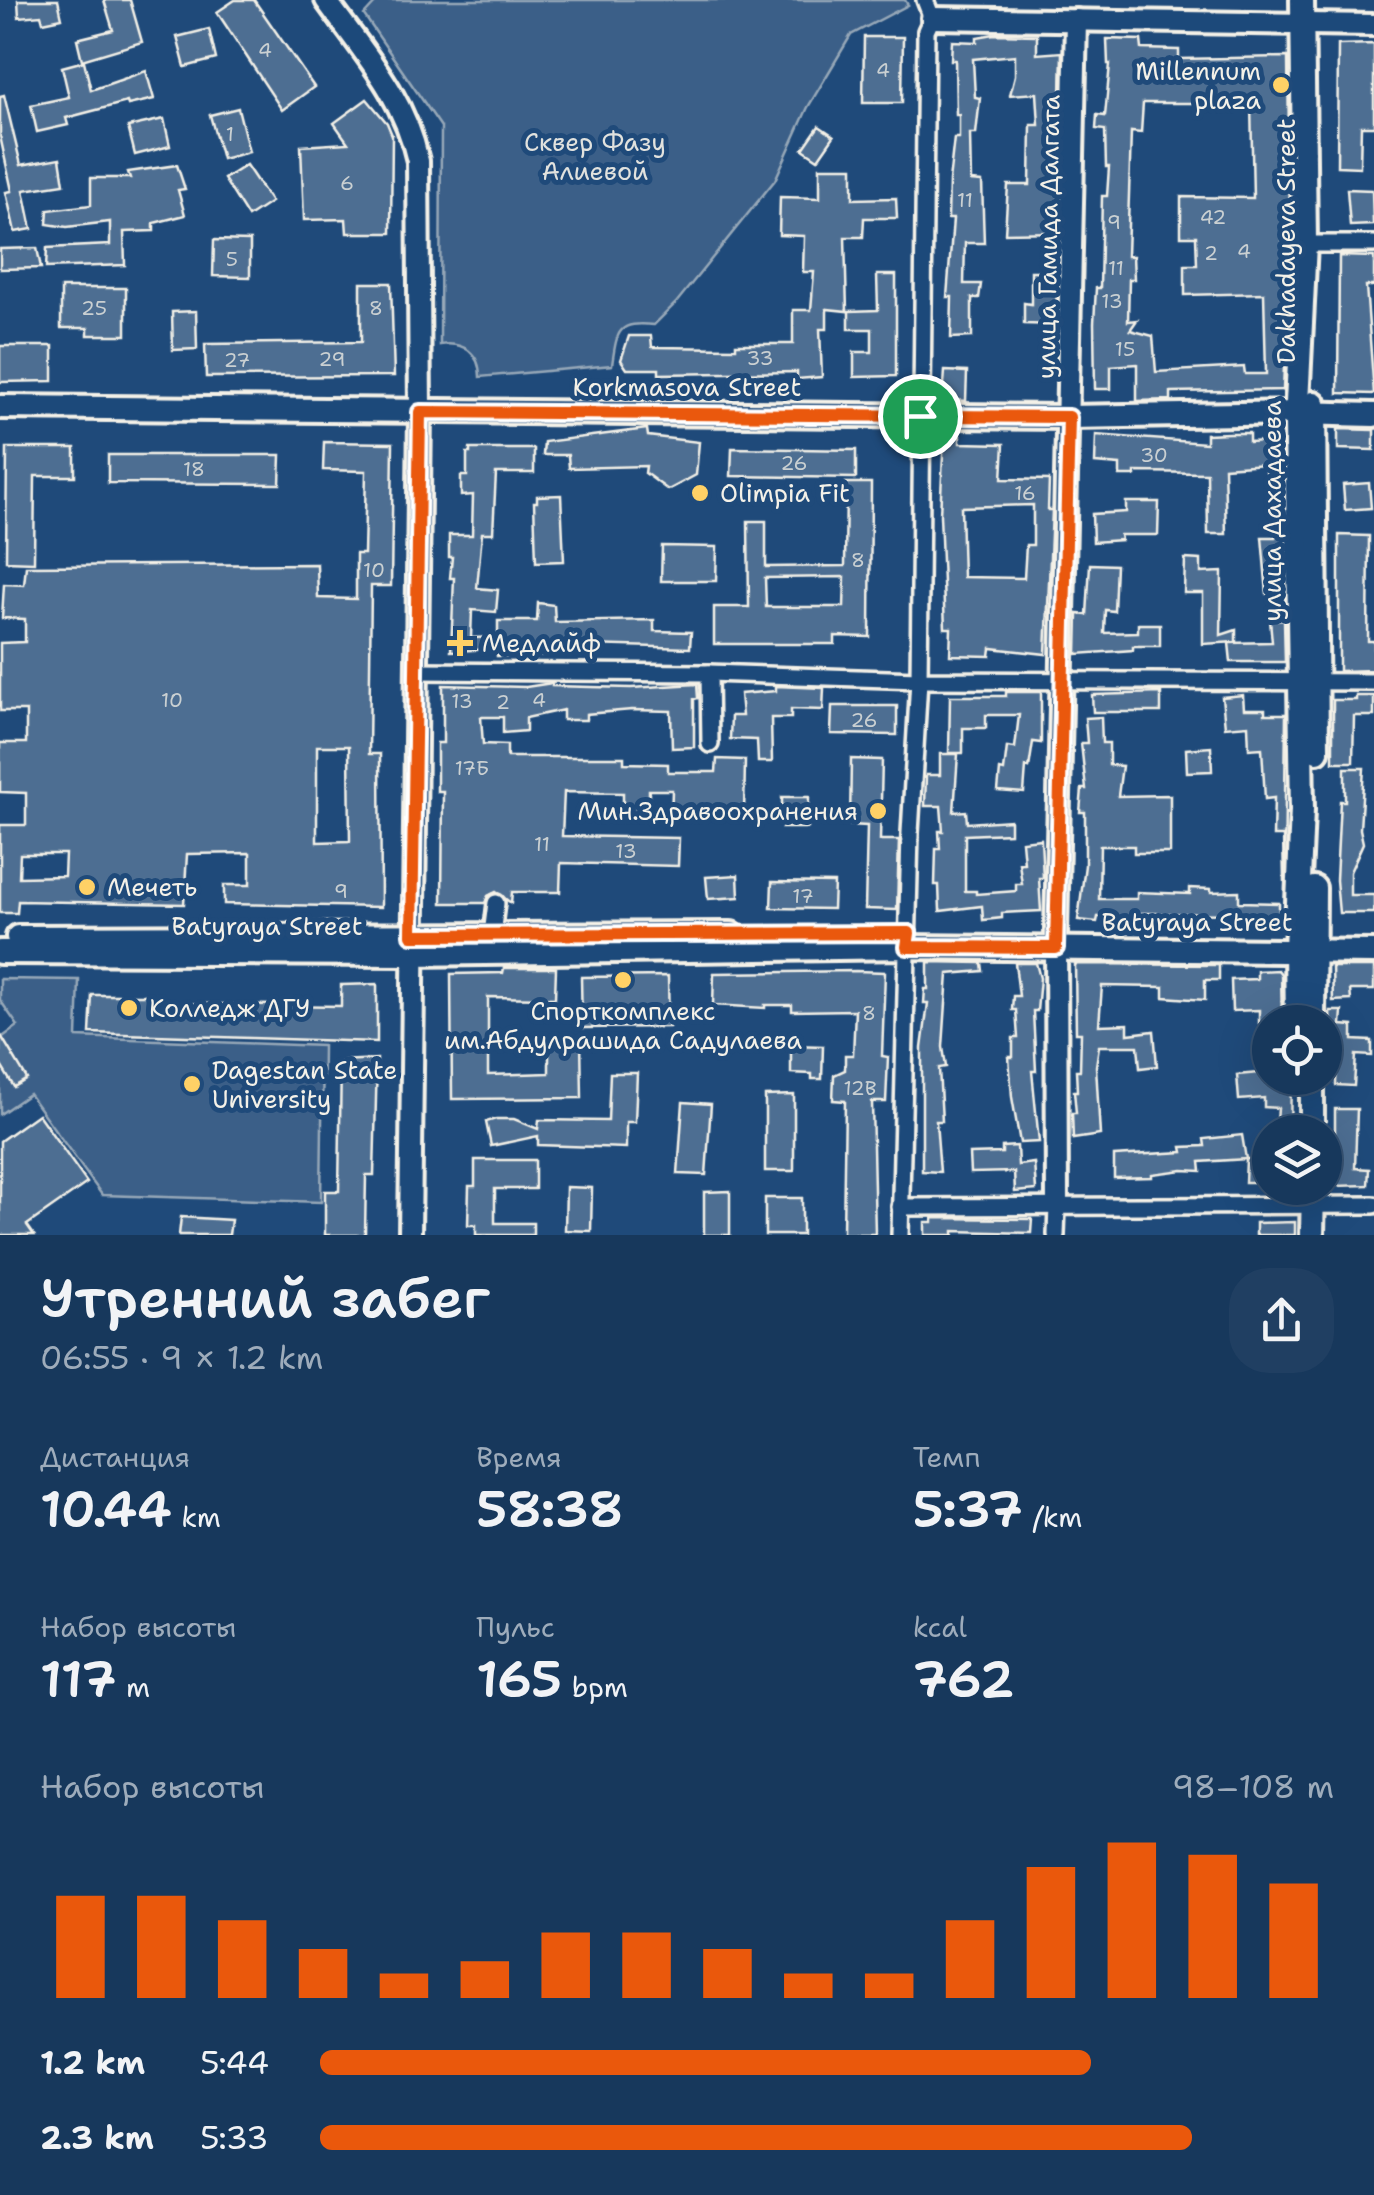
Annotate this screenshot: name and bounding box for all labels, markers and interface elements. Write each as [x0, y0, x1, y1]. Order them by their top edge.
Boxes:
house number: 4 [258, 37, 272, 63]
place label: Millennum plaza [1135, 54, 1261, 117]
house number: 4 [876, 57, 890, 83]
marker: Millennum plaza [1270, 74, 1292, 96]
street label: улица Гамида Далгата [1029, 94, 1067, 379]
street label: Dakhadayeva Street [1269, 118, 1303, 364]
house number: 1 [226, 121, 234, 147]
park label: Сквер Фазу Алиевой [524, 125, 666, 188]
house number: 6 [340, 170, 354, 196]
house number: 11 [957, 187, 973, 213]
house number: 42 [1200, 204, 1226, 230]
house number: 9 [1107, 209, 1121, 235]
house number: 4 [1237, 238, 1251, 264]
house number: 2 [1204, 240, 1218, 266]
house number: 5 [226, 246, 238, 272]
house number: 11 [1108, 255, 1124, 281]
house number: 13 [1101, 288, 1123, 314]
house number: 25 [81, 295, 107, 321]
house number: 8 [369, 295, 383, 321]
house number: 15 [1115, 336, 1135, 362]
house number: 33 [747, 345, 773, 371]
house number: 29 [319, 346, 345, 372]
house number: 27 [224, 347, 250, 373]
street label: Korkmasova Street [573, 370, 801, 404]
pin [878, 374, 963, 459]
icon: arrive [893, 389, 948, 444]
street label: улица Дахадаева [1255, 400, 1289, 622]
house number: 30 [1140, 442, 1168, 468]
house number: 26 [780, 450, 808, 476]
house number: 18 [183, 456, 205, 482]
place label: Olimpia Fit [720, 476, 850, 510]
house number: 16 [1014, 480, 1036, 506]
marker: Olimpia Fit [689, 482, 711, 504]
house number: 8 [851, 547, 865, 573]
house number: 10 [363, 557, 385, 583]
place label: Медлайф [482, 626, 601, 660]
marker: Медлайф [447, 630, 473, 656]
house number: 10 [161, 687, 183, 713]
house number: 4 [532, 687, 546, 713]
house number: 13 [451, 688, 473, 714]
house number: 2 [496, 689, 510, 715]
house number: 26 [850, 707, 878, 733]
house number: 17Б [455, 755, 489, 781]
place label: Мин.Здравоохранения [577, 794, 858, 828]
marker: Мин.Здравоохранения [867, 800, 889, 822]
house number: 11 [534, 831, 550, 857]
house number: 13 [615, 838, 637, 864]
place label: Мечеть [107, 870, 197, 904]
marker: Мечеть [76, 876, 98, 898]
house number: 9 [334, 878, 348, 904]
house number: 17 [792, 883, 814, 909]
street label: Batyraya Street [1101, 905, 1293, 939]
street label: Batyraya Street [171, 909, 363, 943]
marker: Спорткомплекс им.Абдулрашида Садулаева [612, 969, 634, 991]
place label: Колледж ДГУ [149, 991, 310, 1025]
place label: Спорткомплекс им.Абдулрашида Садулаева [444, 994, 802, 1057]
marker: Колледж ДГУ [118, 997, 140, 1019]
house number: 8 [862, 1000, 876, 1026]
map controls [1252, 1005, 1342, 1205]
button: locate [1252, 1005, 1342, 1095]
place label: Dagestan State University [212, 1053, 397, 1116]
marker: Dagestan State University [181, 1073, 203, 1095]
house number: 12В [843, 1075, 877, 1101]
button: layers [1252, 1115, 1342, 1205]
text: Утренний забег [40, 1261, 490, 1335]
button: share [1229, 1268, 1334, 1373]
text: 06:55 · 9 × 1.2 km [40, 1336, 323, 1379]
text: Дистанция [40, 1438, 190, 1476]
text: Время [476, 1438, 562, 1476]
text: Темп [913, 1438, 980, 1476]
text: 10.44 [40, 1476, 172, 1543]
text: 58:38 [476, 1476, 623, 1543]
text: 5:37 [913, 1476, 1023, 1543]
text: km [172, 1498, 221, 1536]
text: /km [1023, 1498, 1082, 1536]
text: Набор высоты [40, 1608, 236, 1646]
text: Пульс [476, 1608, 555, 1646]
text: kcal [913, 1608, 967, 1646]
text: 117 [40, 1646, 117, 1713]
text: 165 [476, 1646, 562, 1713]
text: 762 [913, 1646, 1014, 1713]
text: m [117, 1668, 150, 1706]
text: bpm [562, 1668, 628, 1706]
text: Набор высоты [40, 1765, 265, 1808]
text: 98–108 m [1172, 1765, 1334, 1808]
text: 1.2 km [40, 2041, 145, 2084]
text: 5:44 [200, 2041, 269, 2084]
text: 2.3 km [40, 2116, 154, 2159]
text: 5:33 [200, 2116, 268, 2159]

